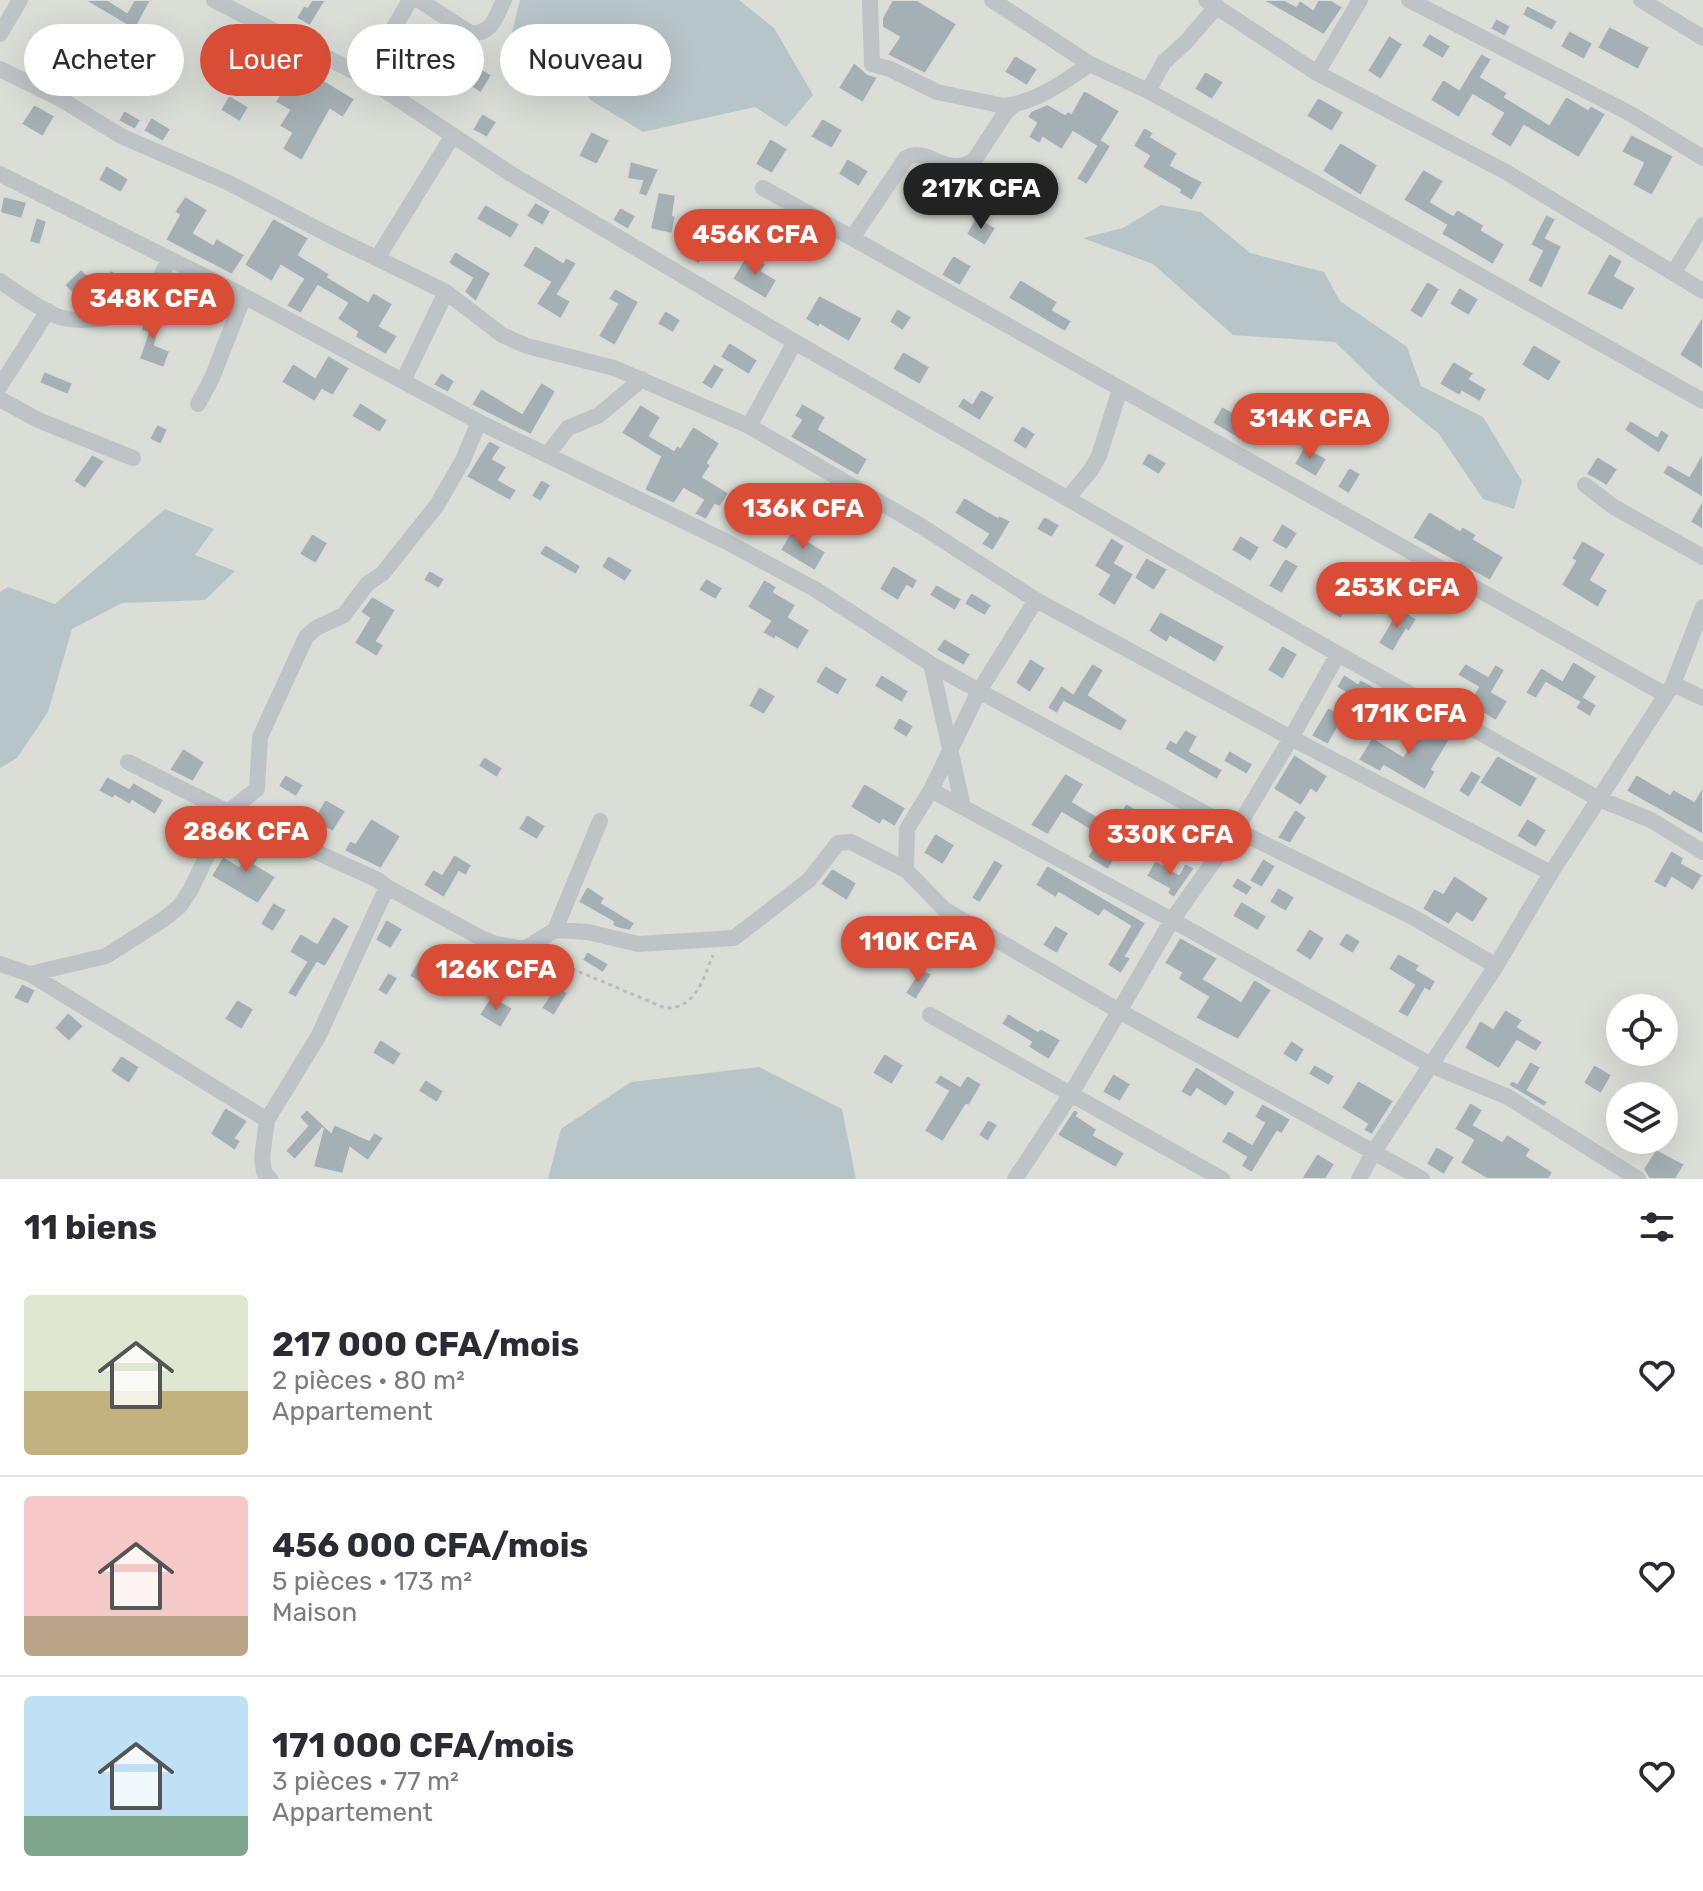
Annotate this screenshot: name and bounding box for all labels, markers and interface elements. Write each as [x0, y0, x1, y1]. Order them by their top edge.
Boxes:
chip: Acheter [24, 24, 184, 96]
chip: Louer [200, 24, 331, 96]
chip: Filtres [347, 24, 484, 96]
chip: Nouveau [500, 24, 671, 96]
pin: 217K CFA [898, 163, 1064, 231]
text: 217K CFA [921, 173, 1041, 204]
pin: 456K CFA [672, 209, 838, 277]
text: 456K CFA [692, 219, 818, 250]
pin: 348K CFA [70, 273, 236, 341]
text: 348K CFA [89, 283, 217, 314]
pin: 314K CFA [1227, 393, 1393, 461]
text: 314K CFA [1249, 403, 1371, 434]
pin: 136K CFA [720, 483, 886, 551]
text: 136K CFA [742, 493, 864, 524]
pin: 253K CFA [1314, 562, 1480, 630]
text: 253K CFA [1334, 572, 1460, 603]
pin: 171K CFA [1326, 688, 1492, 756]
text: 171K CFA [1351, 698, 1467, 729]
pin: 286K CFA [163, 806, 329, 874]
pin: 330K CFA [1087, 809, 1253, 877]
text: 286K CFA [183, 816, 309, 847]
text: 330K CFA [1107, 819, 1233, 850]
pin: 110K CFA [835, 916, 1001, 984]
text: 110K CFA [859, 926, 977, 957]
pin: 126K CFA [413, 944, 579, 1012]
text: 126K CFA [435, 954, 557, 985]
map controls [1606, 994, 1678, 1154]
button: locate [1606, 994, 1678, 1066]
button: layers [1606, 1082, 1678, 1154]
icon: filters [1635, 1205, 1679, 1249]
text: 11 biens [24, 1207, 157, 1248]
text: 217 000 CFA/mois [272, 1324, 579, 1365]
icon: home [88, 1327, 184, 1423]
icon: heart [1635, 1353, 1679, 1397]
text: 2 pièces · 80 m² [272, 1365, 465, 1396]
text: Appartement [272, 1396, 433, 1427]
text: 456 000 CFA/mois [272, 1525, 588, 1566]
icon: home [88, 1528, 184, 1624]
icon: heart [1635, 1554, 1679, 1598]
text: 5 pièces · 173 m² [272, 1566, 472, 1597]
text: Maison [272, 1597, 357, 1628]
text: 171 000 CFA/mois [272, 1725, 574, 1766]
icon: home [88, 1728, 184, 1824]
icon: heart [1635, 1754, 1679, 1798]
text: 3 pièces · 77 m² [272, 1766, 459, 1797]
text: Appartement [272, 1797, 433, 1828]

